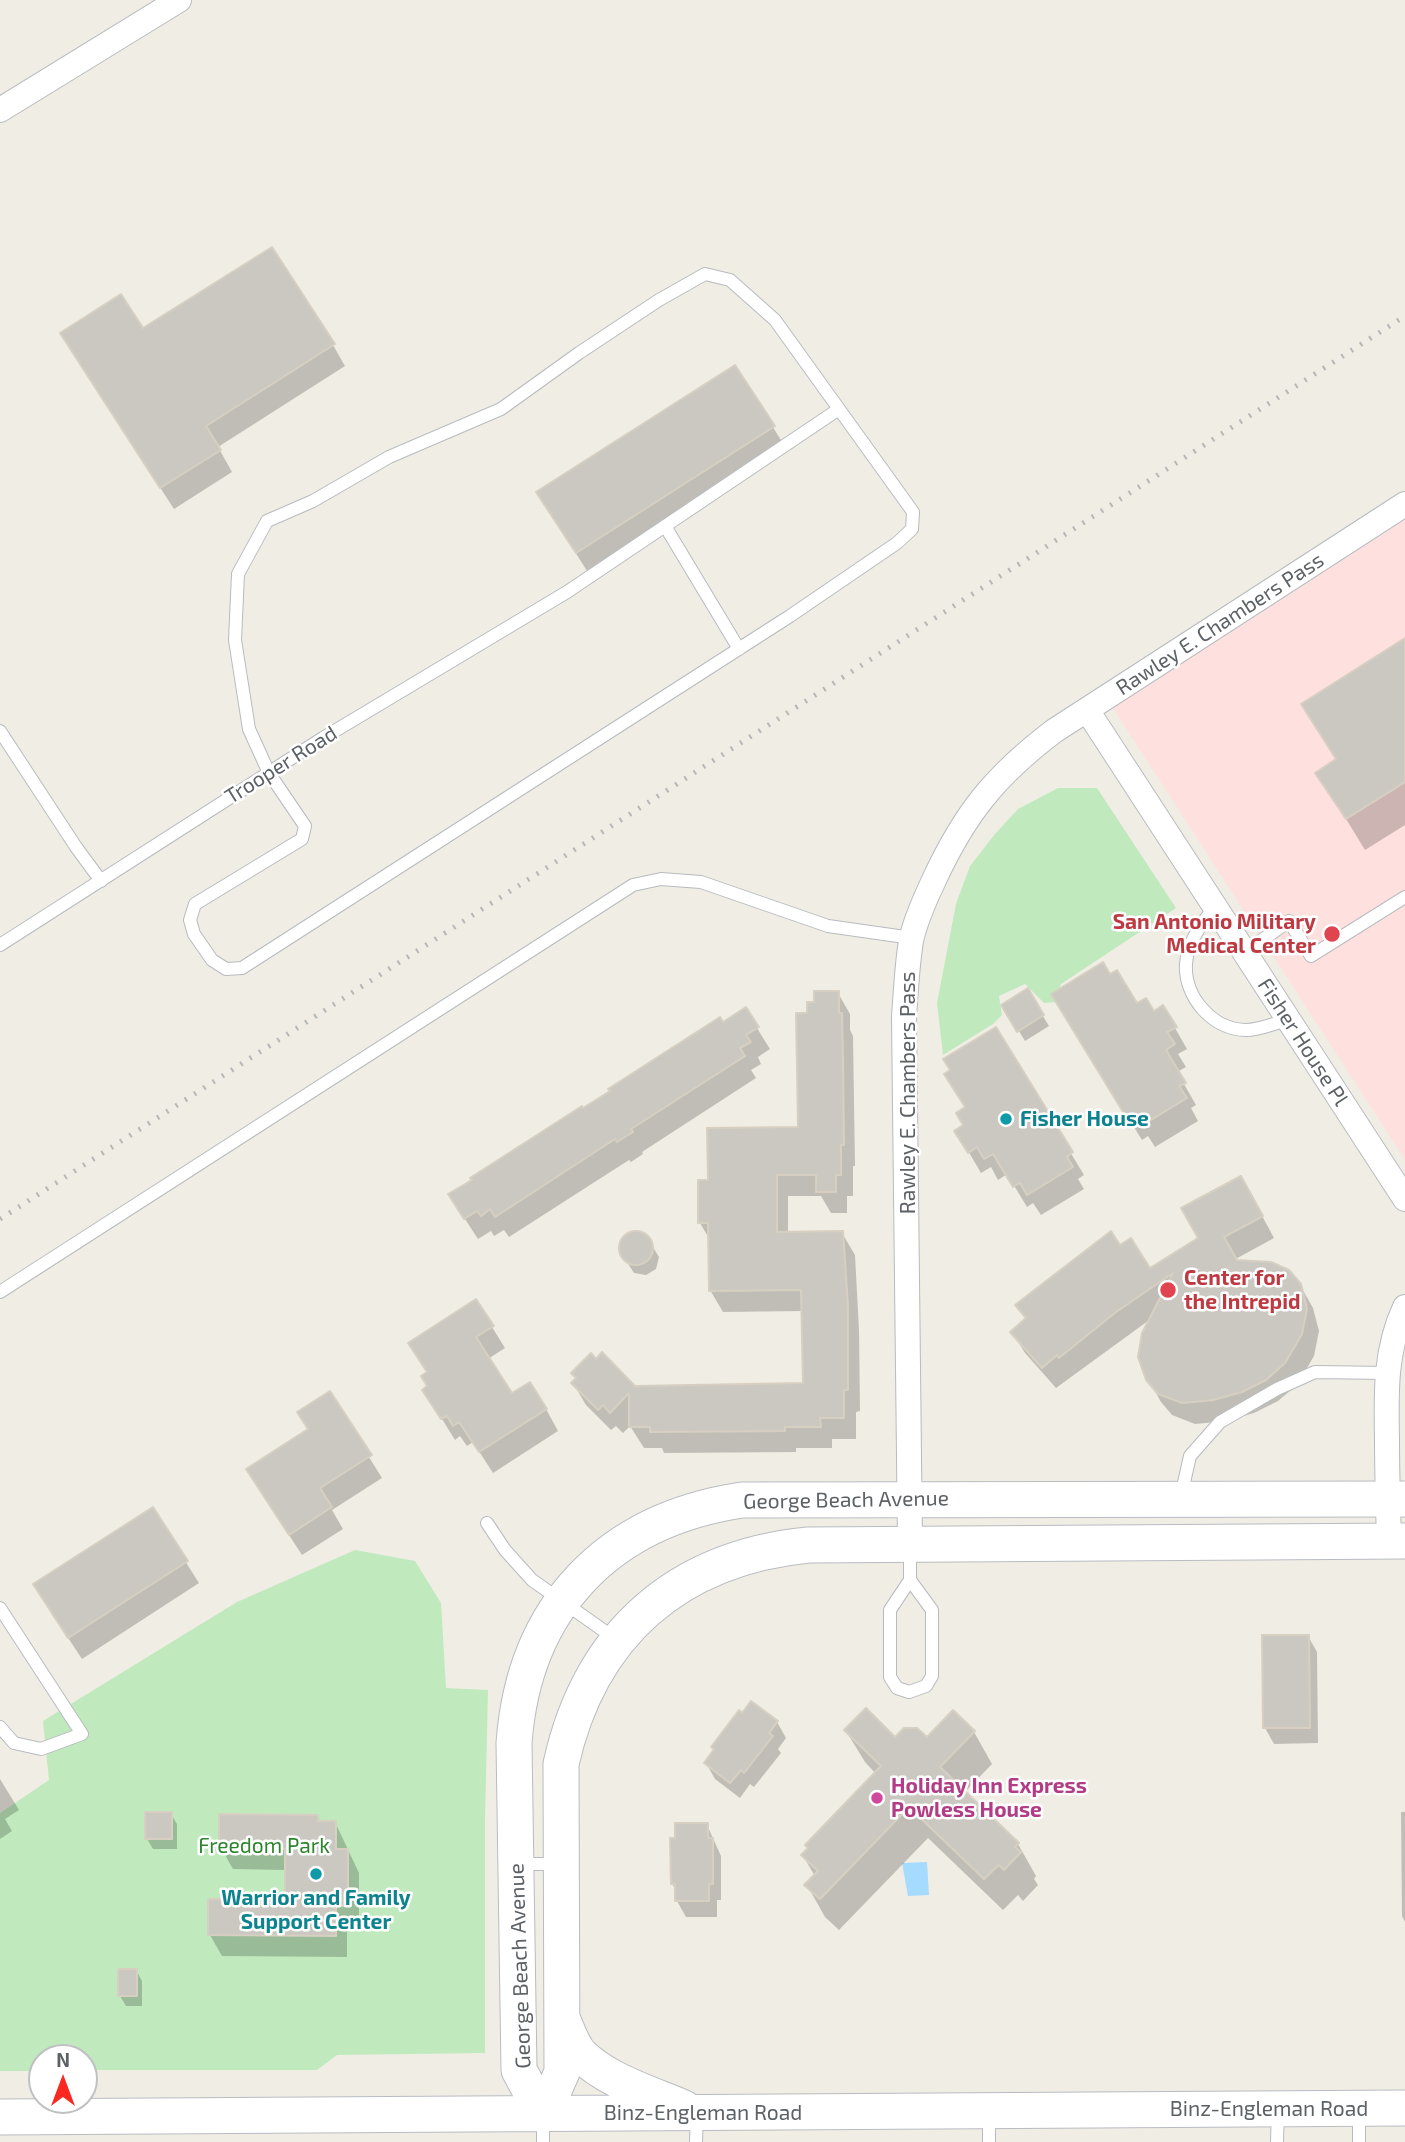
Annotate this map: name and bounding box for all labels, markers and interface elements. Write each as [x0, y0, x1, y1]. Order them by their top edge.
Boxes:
street label: Rawley E. Chambers Pass [1111, 547, 1329, 701]
street label: Trooper Road [220, 721, 342, 809]
place label: San Antonio Military Medical Center [1113, 909, 1316, 959]
marker: San Antonio Military Medical Center [1322, 924, 1342, 944]
street label: Rawley E. Chambers Pass [895, 972, 921, 1214]
street label: Fisher House Pl [1252, 974, 1354, 1110]
place label: Fisher House [1020, 1106, 1149, 1132]
marker: Fisher House [998, 1111, 1014, 1127]
place label: Center for the Intrepid [1184, 1265, 1301, 1315]
marker: Center for the Intrepid [1158, 1280, 1178, 1300]
street label: George Beach Avenue [743, 1486, 949, 1514]
place label: Holiday Inn Express Powless House [891, 1773, 1087, 1823]
marker: Holiday Inn Express Powless House [869, 1790, 885, 1806]
park label: Freedom Park [198, 1833, 330, 1859]
street label: George Beach Avenue [504, 1863, 536, 2069]
marker: Warrior and Family Support Center [308, 1866, 324, 1882]
place label: Warrior and Family Support Center [221, 1885, 411, 1935]
north arrow [28, 2044, 98, 2114]
text: N [56, 2048, 70, 2071]
street label: Binz-Engleman Road [1170, 2096, 1368, 2122]
street label: Binz-Engleman Road [604, 2100, 802, 2126]

